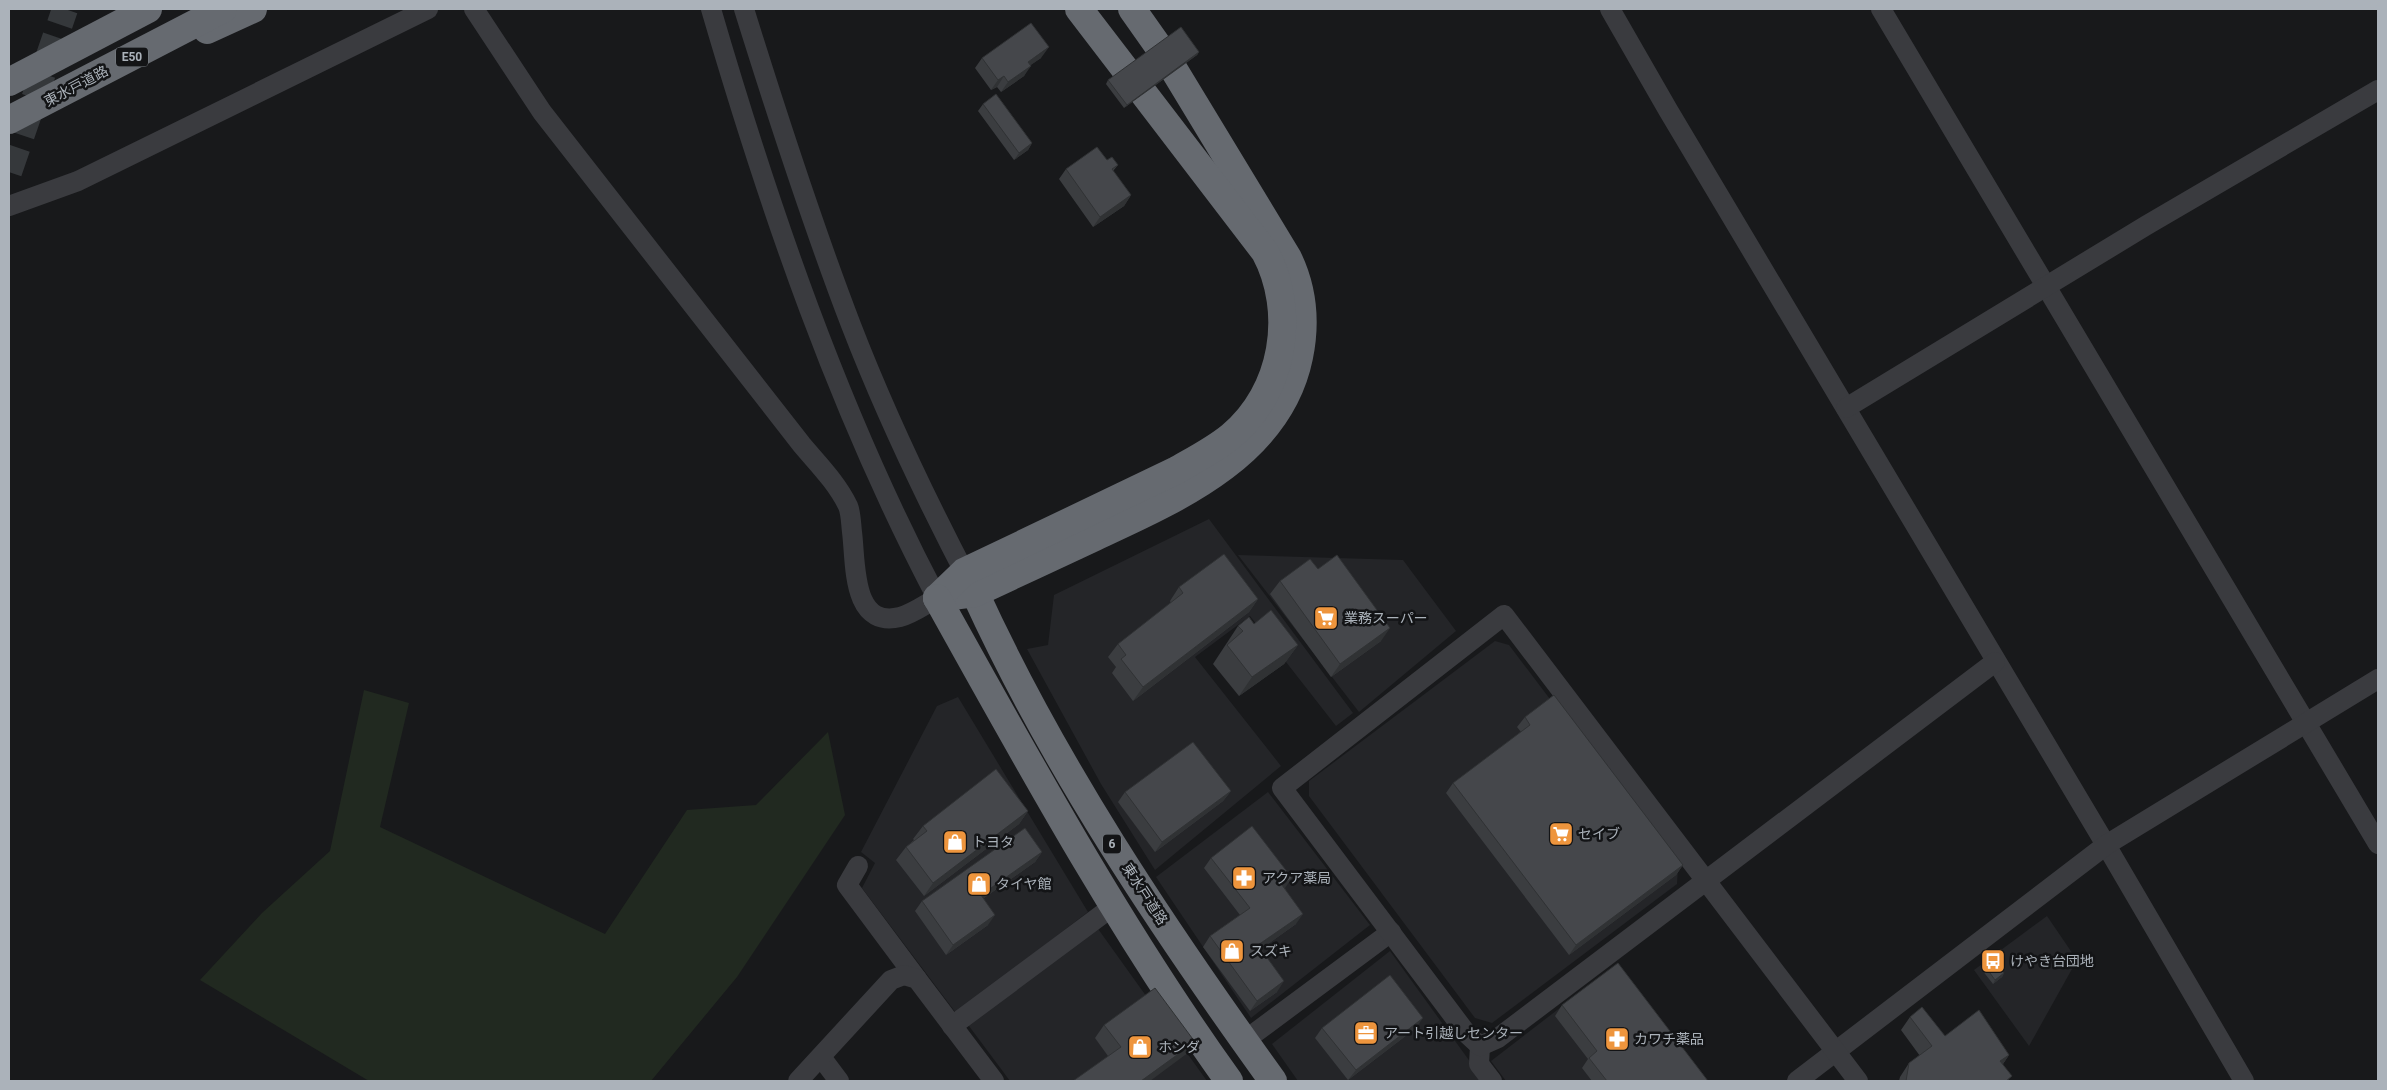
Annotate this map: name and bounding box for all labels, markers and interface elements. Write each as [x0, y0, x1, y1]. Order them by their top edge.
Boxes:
road number: E50 [116, 48, 148, 66]
street label: 東水戸道路 [41, 63, 111, 109]
supermarket icon: 業務スーパー [1313, 605, 1339, 631]
place label: 業務スーパー [1344, 610, 1428, 626]
supermarket icon: セイブ [1548, 821, 1574, 847]
place label: セイブ [1578, 826, 1620, 842]
shop icon: トヨタ [942, 829, 968, 855]
place label: トヨタ [972, 834, 1014, 850]
road number: 6 [1103, 834, 1121, 854]
street label: 東水戸道路 [1119, 860, 1171, 928]
pharmacy icon: アクア薬局 [1231, 865, 1257, 891]
place label: アクア薬局 [1262, 870, 1331, 886]
shop icon: タイヤ館 [966, 871, 992, 897]
place label: タイヤ館 [996, 876, 1052, 892]
shop icon: スズキ [1219, 938, 1245, 964]
place label: スズキ [1250, 943, 1292, 959]
bus stop icon: けやき台団地 [1980, 948, 2006, 974]
place label: けやき台団地 [2010, 953, 2094, 969]
office icon: アート引越しセンター [1353, 1020, 1379, 1046]
place label: アート引越しセンター [1384, 1025, 1523, 1041]
pharmacy icon: カワチ薬品 [1604, 1026, 1630, 1052]
place label: カワチ薬品 [1634, 1031, 1704, 1047]
shop icon: ホンダ [1127, 1034, 1153, 1060]
place label: ホンダ [1158, 1039, 1200, 1055]

